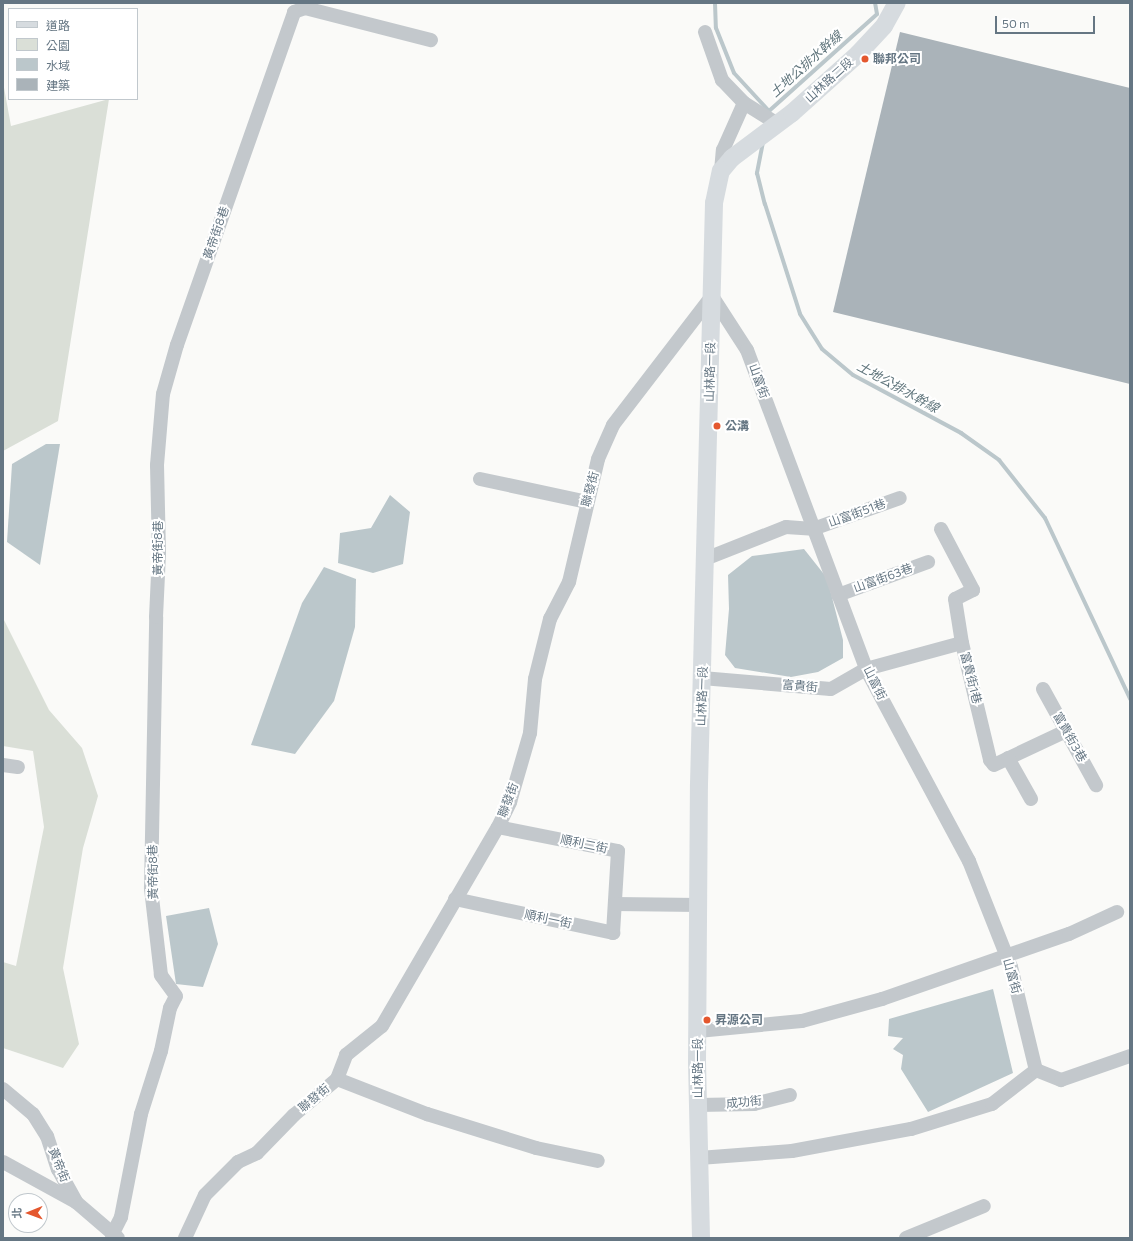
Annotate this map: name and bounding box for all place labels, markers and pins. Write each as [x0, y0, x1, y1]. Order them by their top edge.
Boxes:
place label: 聯邦公司 [873, 52, 921, 66]
marker: 聯邦公司 [860, 54, 870, 64]
place label: 公溝 [725, 419, 749, 433]
marker: 公溝 [712, 421, 722, 431]
place label: 昇源公司 [715, 1013, 763, 1027]
marker: 昇源公司 [702, 1015, 712, 1025]

